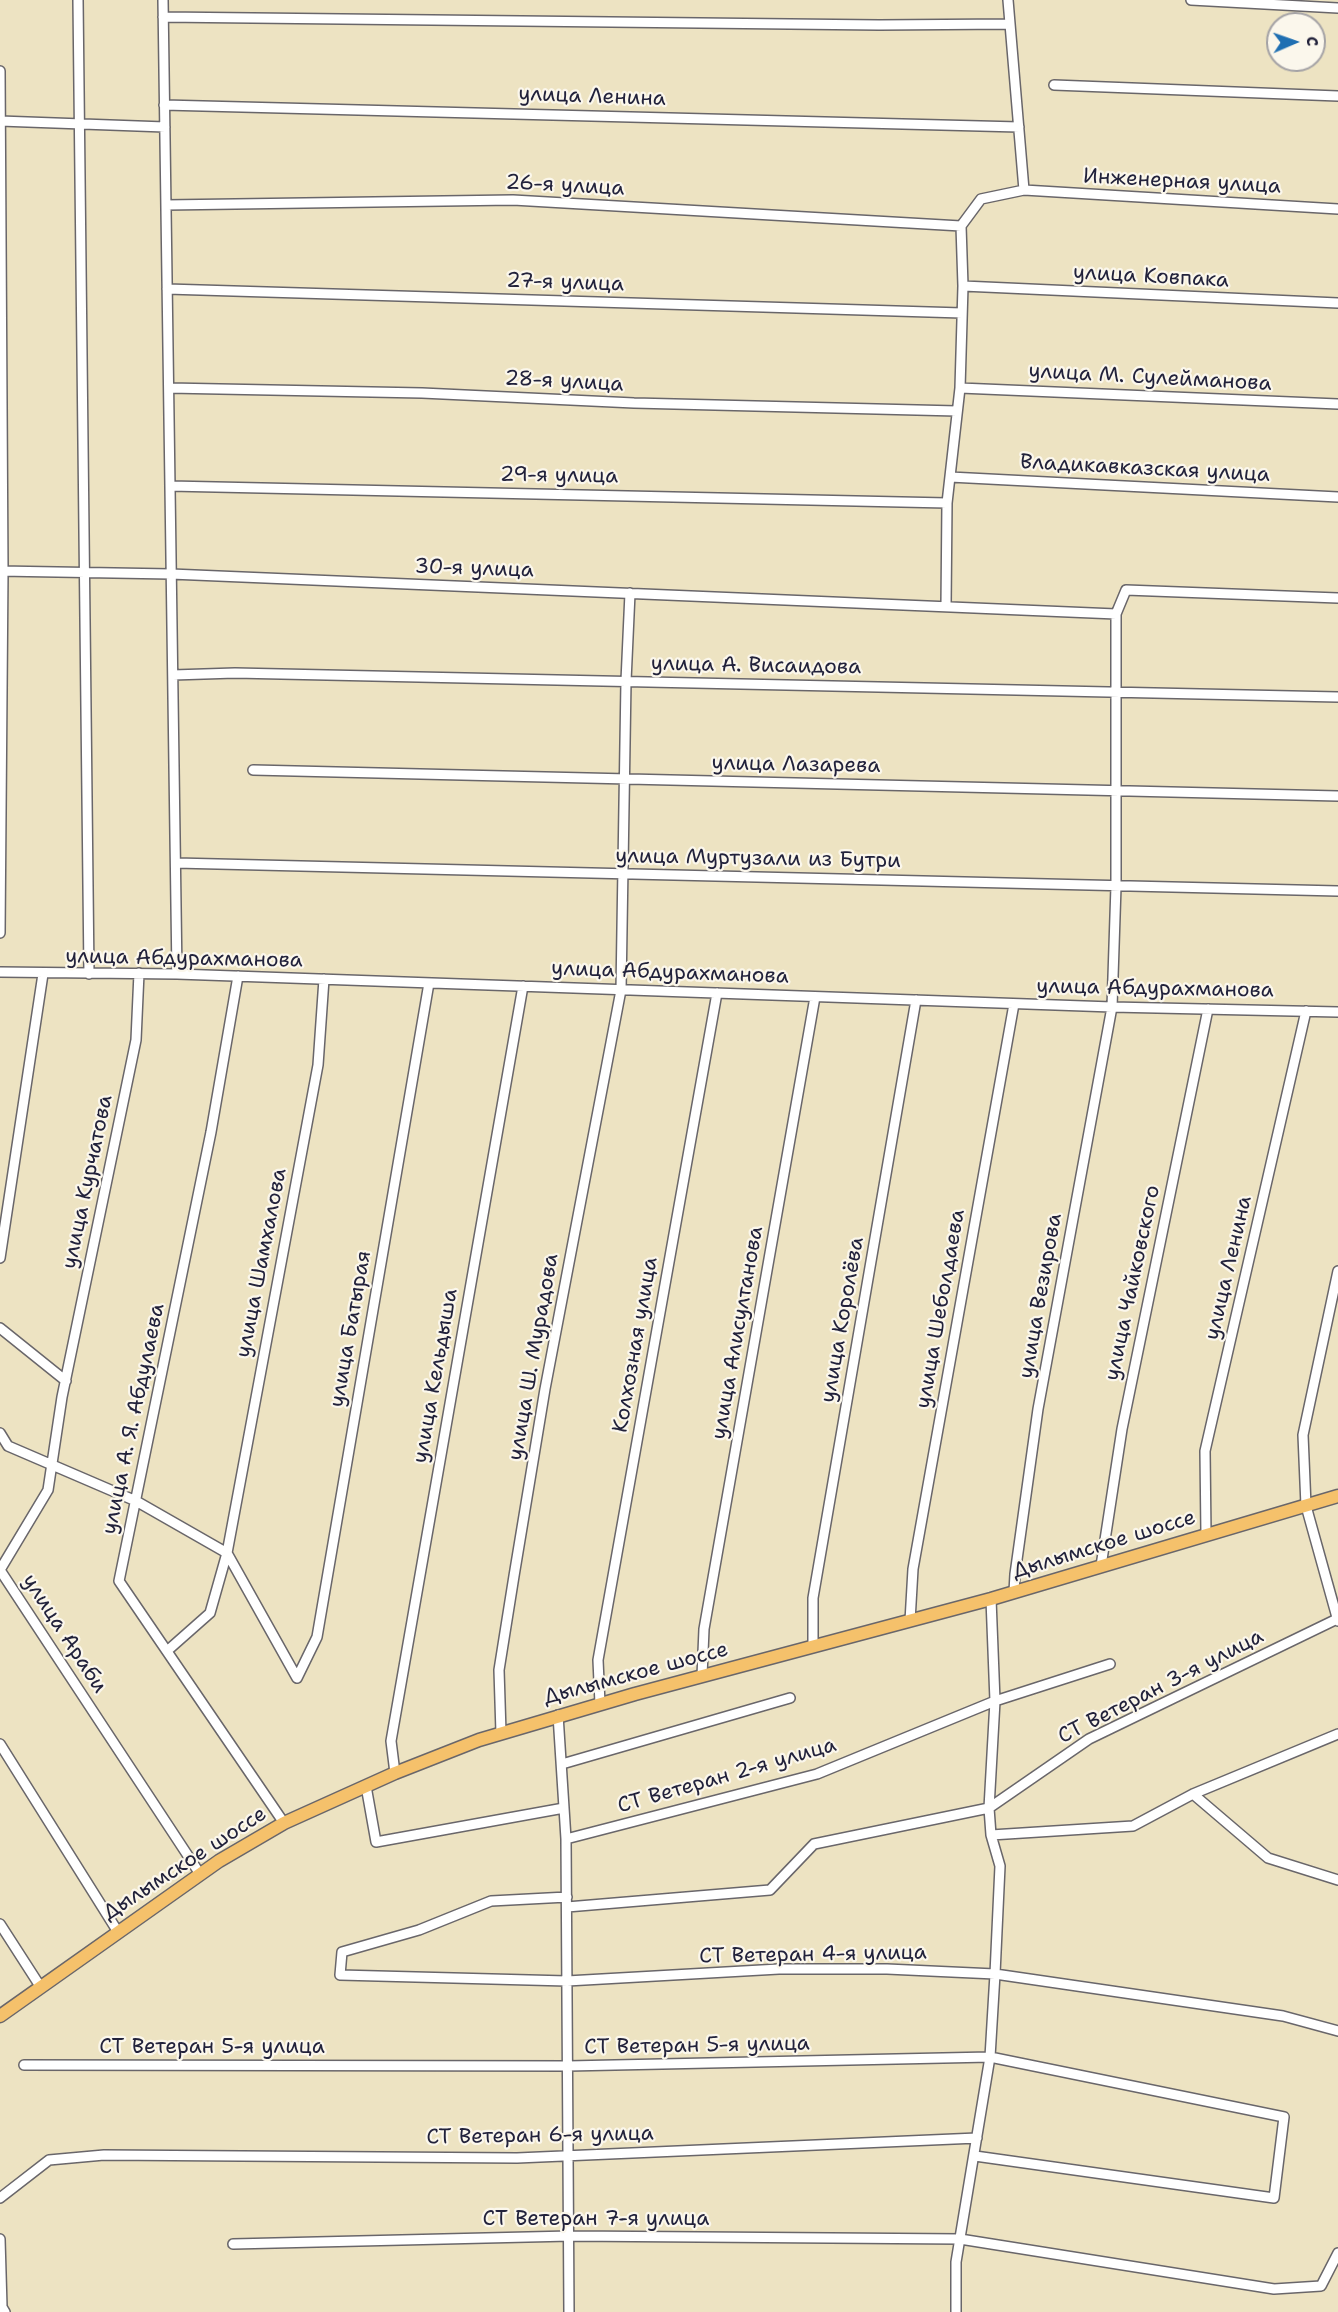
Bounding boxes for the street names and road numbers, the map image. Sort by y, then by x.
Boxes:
street label: улица Ленина [518,82,666,112]
street label: Инженерная улица [1082,164,1282,200]
street label: 26-я улица [505,170,625,202]
street label: улица Ковпака [1072,260,1230,294]
street label: 27-я улица [506,268,624,298]
street label: улица М. Сулейманова [1028,359,1272,397]
street label: 28-я улица [504,366,624,398]
street label: Владикавказская улица [1019,450,1271,488]
street label: 29-я улица [500,462,618,490]
street label: 30-я улица [414,554,534,584]
street label: улица А. Висаидова [651,652,861,680]
street label: улица Лазарева [711,751,881,779]
street label: улица Муртузали из Бутри [615,844,901,874]
street label: улица Абдурахманова [65,944,303,974]
street label: улица Абдурахманова [551,956,789,990]
street label: улица Абдурахманова [1036,974,1274,1004]
street label: улица Курчатова [57,1093,119,1271]
street label: улица Шамхалова [231,1166,293,1360]
street label: улица Чайковского [1100,1183,1166,1383]
street label: улица Ленина [1200,1193,1258,1343]
street label: улица Шеболдаева [911,1208,971,1410]
street label: улица Везирова [1014,1211,1068,1381]
street label: улица Алисултанова [707,1224,769,1442]
street label: улица Королёва [816,1235,870,1405]
street label: улица Батырая [325,1249,377,1409]
street label: улица Ш. Мурадова [503,1252,565,1462]
street label: Колхозная улица [608,1255,664,1435]
street label: улица Кельдыша [408,1287,464,1465]
street label: улица А. Я. Абдулаева [97,1301,171,1537]
street label: Дылымское шоссе [1009,1505,1199,1585]
street label: улица Араби [16,1570,112,1698]
street label: СТ Ветеран 3-я улица [1054,1624,1268,1750]
street label: Дылымское шоссе [541,1637,731,1711]
street label: СТ Ветеран 2-я улица [615,1733,839,1819]
street label: Дылымское шоссе [98,1802,272,1926]
street label: СТ Ветеран 4-я улица [699,1940,927,1970]
street label: СТ Ветеран 5-я улица [584,2031,810,2061]
street label: СТ Ветеран 5-я улица [99,2035,325,2061]
street label: СТ Ветеран 6-я улица [426,2121,654,2151]
street label: СТ Ветеран 7-я улица [483,2207,709,2233]

